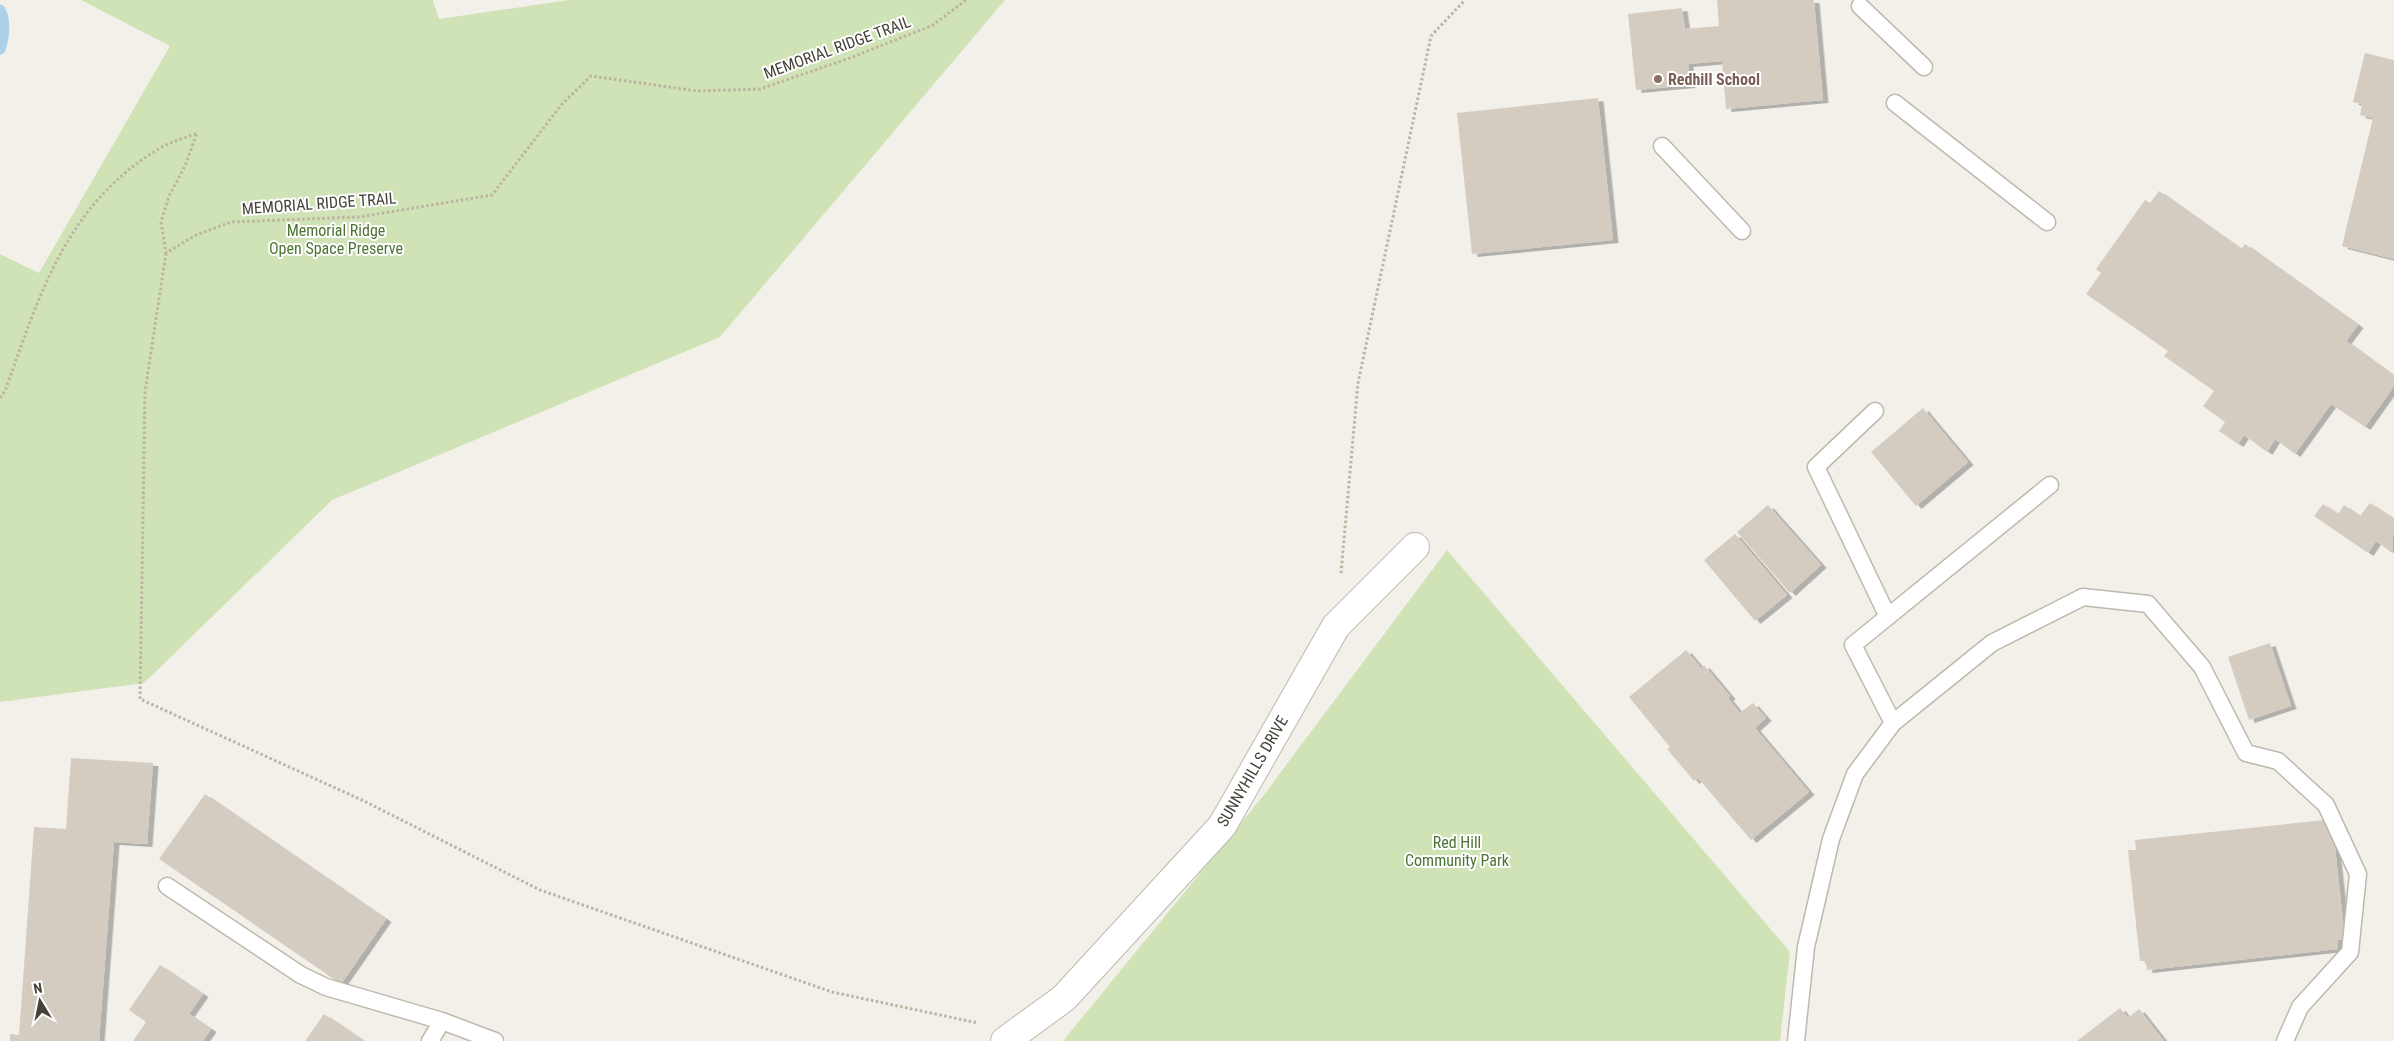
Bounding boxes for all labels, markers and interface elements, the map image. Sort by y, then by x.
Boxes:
street label: MEMORIAL RIDGE TRAIL [761,12,914,83]
place label: Redhill School [1668,70,1760,89]
marker: Redhill School [1652,73,1664,85]
street label: MEMORIAL RIDGE TRAIL [241,189,397,218]
park label: Memorial Ridge Open Space Preserve [269,221,403,258]
street label: SUNNYHILLS DRIVE [1213,712,1292,830]
park label: Red Hill Community Park [1405,833,1510,870]
north arrow [15,976,65,1026]
text: N [32,980,43,997]

